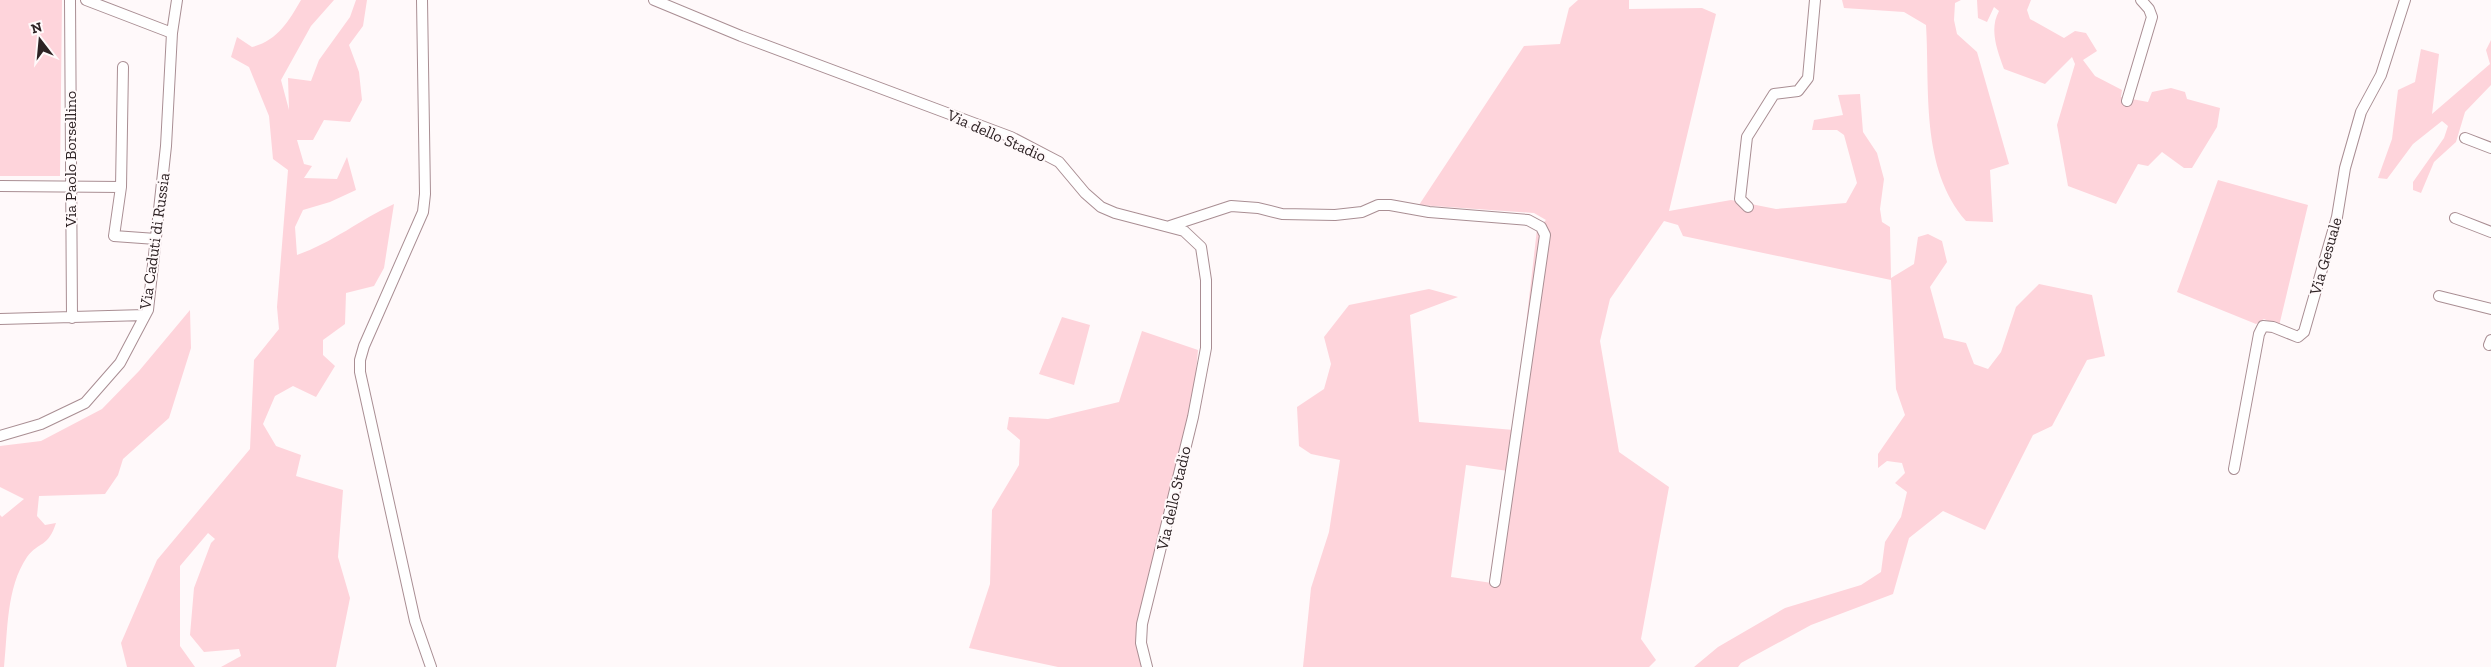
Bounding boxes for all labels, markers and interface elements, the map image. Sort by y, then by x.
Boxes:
north arrow [15,15,65,65]
text: N [29,18,44,38]
street label: Via Paolo Borsellino [61,91,80,228]
street label: Via dello Stadio [944,105,1049,166]
street label: Via Caduti di Russia [135,171,174,312]
street label: Via Gesuale [2305,215,2346,298]
street label: Via dello Stadio [1152,444,1195,553]

